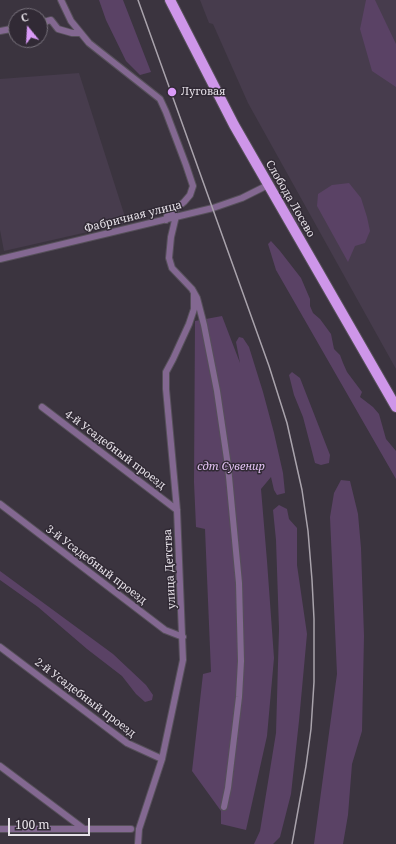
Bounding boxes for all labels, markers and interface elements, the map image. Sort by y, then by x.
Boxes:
north arrow [8,8,48,48]
text: С [19,9,30,25]
place label: Луговая [181,85,226,99]
marker: Луговая [166,86,178,98]
street label: Слобода Лосево [263,158,317,240]
street label: Фабричная улица [83,198,183,236]
street label: 4-й Усадебный проезд [62,408,168,492]
park label: сдт Сувенир [197,460,265,474]
street label: 3-й Усадебный проезд [43,523,149,607]
street label: улица Детства [161,529,179,609]
street label: 2-й Усадебный проезд [32,656,138,740]
scale bar [10,810,92,836]
text: 100 m [15,816,50,833]

